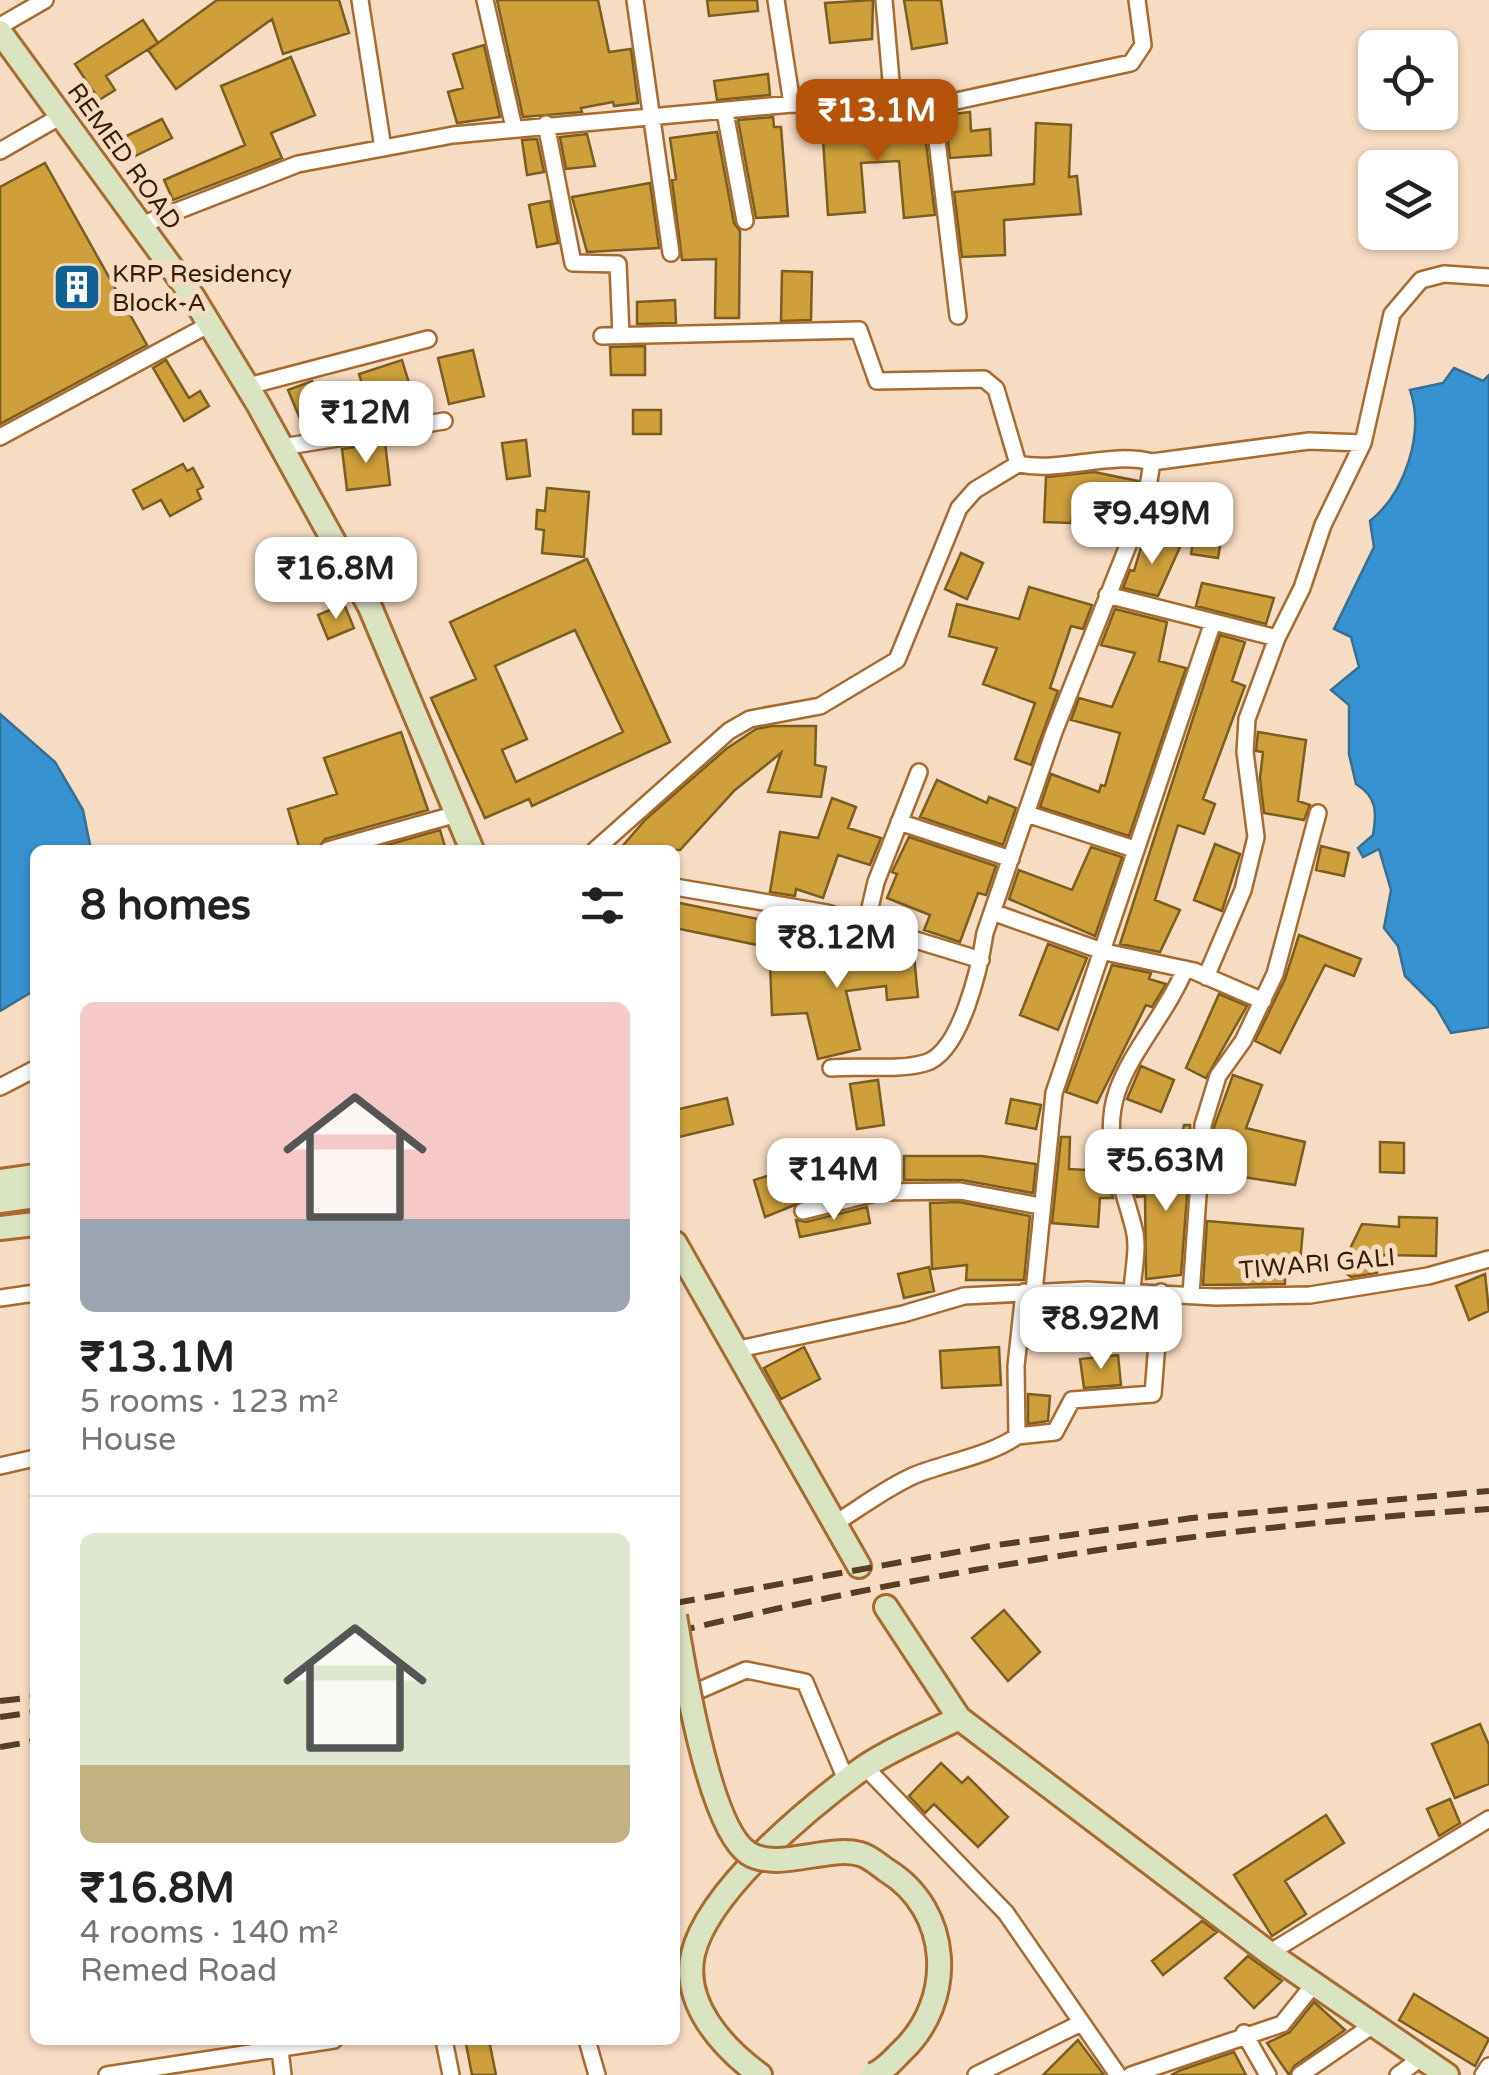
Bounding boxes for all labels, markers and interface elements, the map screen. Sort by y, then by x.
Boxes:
map controls [1358,30,1458,250]
button: locate [1358,30,1458,130]
street label: REMED ROAD [61,77,188,236]
pin: ₹13.1M [796,79,958,164]
text: ₹13.1M [818,92,936,130]
button: layers [1358,150,1458,250]
place label: KRP Residency Block-A [112,259,292,318]
building icon: KRP Residency Block-A [51,261,103,313]
pin: ₹12M [307,381,425,466]
text: ₹12M [321,394,411,432]
pin: ₹9.49M [1071,482,1233,567]
text: ₹9.49M [1093,495,1211,533]
pin: ₹16.8M [255,537,417,622]
text: ₹16.8M [277,550,395,588]
icon: filters [575,878,630,933]
text: 8 homes [80,880,251,931]
pin: ₹8.12M [756,906,918,991]
text: ₹8.12M [778,919,896,957]
icon: home [265,1067,445,1247]
pin: ₹5.63M [1085,1129,1247,1214]
pin: ₹14M [775,1138,893,1223]
text: ₹5.63M [1107,1142,1225,1180]
text: ₹14M [789,1151,879,1189]
street label: TIWARI GALI [1238,1242,1397,1286]
pin: ₹8.92M [1020,1287,1182,1372]
text: ₹8.92M [1042,1300,1160,1338]
text: ₹13.1M [80,1332,235,1383]
text: 5 rooms · 123 m² [80,1383,339,1421]
text: House [80,1421,176,1459]
icon: home [265,1598,445,1778]
text: ₹16.8M [80,1863,235,1914]
text: 4 rooms · 140 m² [80,1914,339,1952]
text: Remed Road [80,1952,277,1990]

